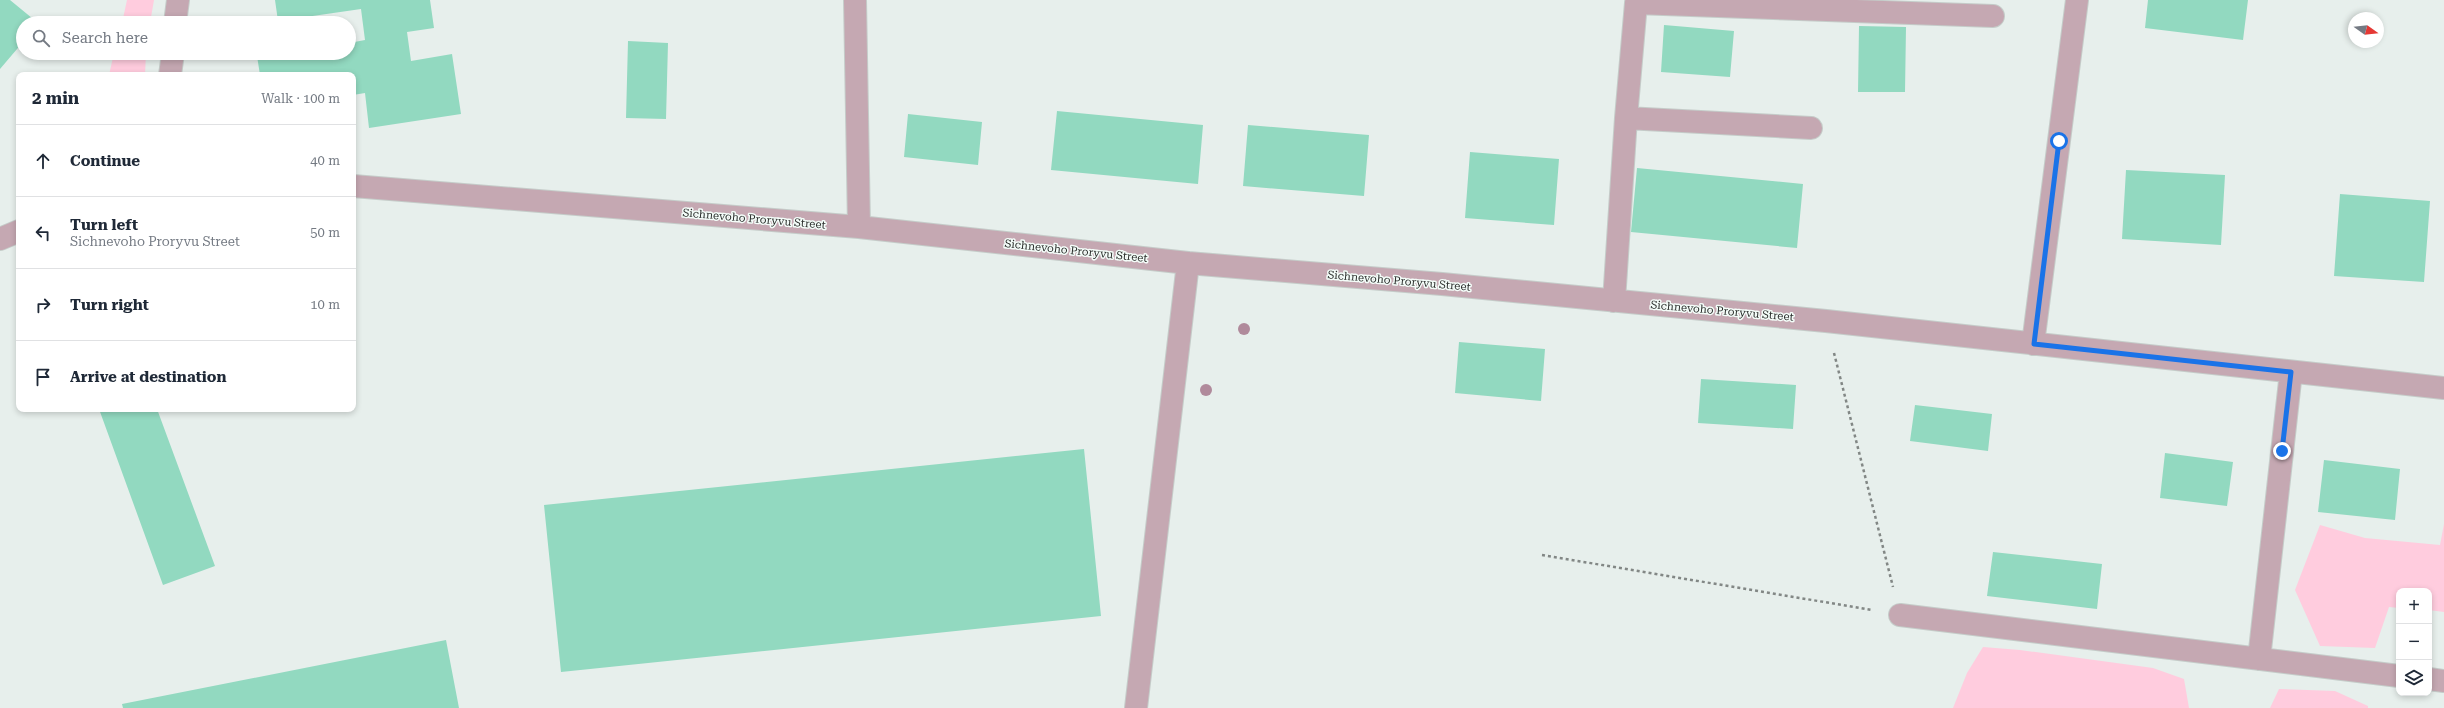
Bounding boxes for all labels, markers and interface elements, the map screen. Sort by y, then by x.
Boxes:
north arrow [2348,12,2384,48]
search box [16,16,356,60]
icon: search [30,27,52,49]
text: Search here [62,29,148,47]
text: 2 min [32,88,79,108]
text: Walk · 100 m [261,91,340,106]
route start [2050,132,2068,150]
icon: ahead [32,150,54,172]
text: Continue [70,152,140,170]
text: 40 m [310,153,340,168]
street label: Sichnevoho Proryvu Street [682,206,826,232]
text: Turn left [70,216,138,234]
icon: left [32,222,54,244]
text: 50 m [310,225,340,240]
text: Sichnevoho Proryvu Street [70,234,240,249]
street label: Sichnevoho Proryvu Street [1004,237,1148,265]
street label: Sichnevoho Proryvu Street [1327,268,1471,294]
icon: right [32,294,54,316]
text: Turn right [70,296,149,314]
text: 10 m [310,297,340,312]
street label: Sichnevoho Proryvu Street [1650,298,1794,324]
icon: arrive [32,366,54,388]
text: Arrive at destination [70,368,226,386]
route end [2273,442,2291,460]
map controls [2396,588,2432,696]
button: + [2396,588,2432,624]
button: − [2396,624,2432,660]
button: layers [2396,660,2432,696]

